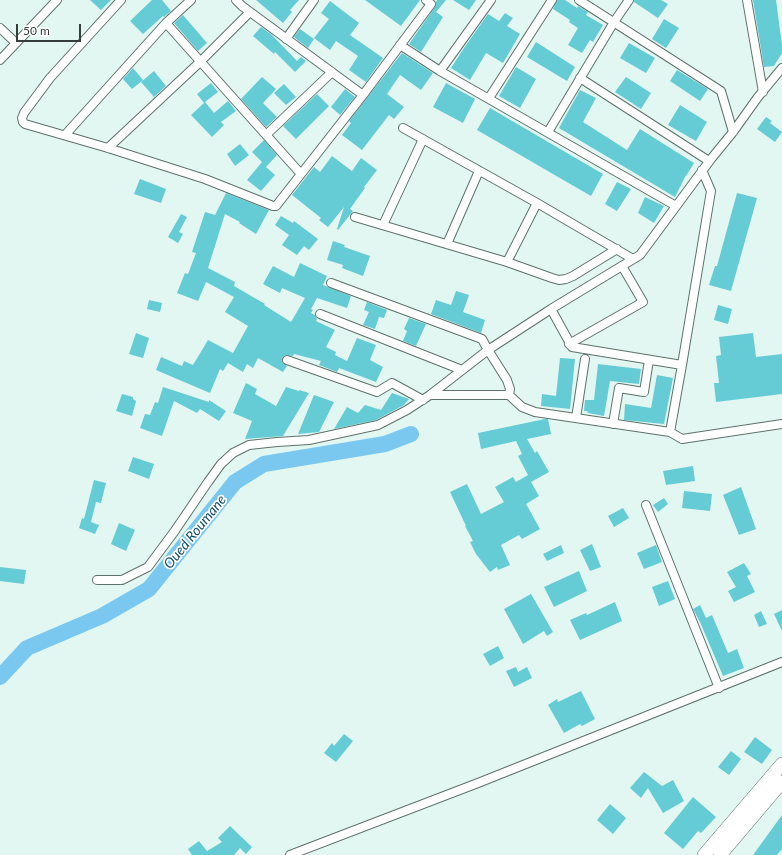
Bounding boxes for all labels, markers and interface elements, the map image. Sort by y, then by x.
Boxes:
scale bar [18,16,83,42]
text: 50 m [23,23,50,38]
water label: Oued Roumane [160,492,230,572]

